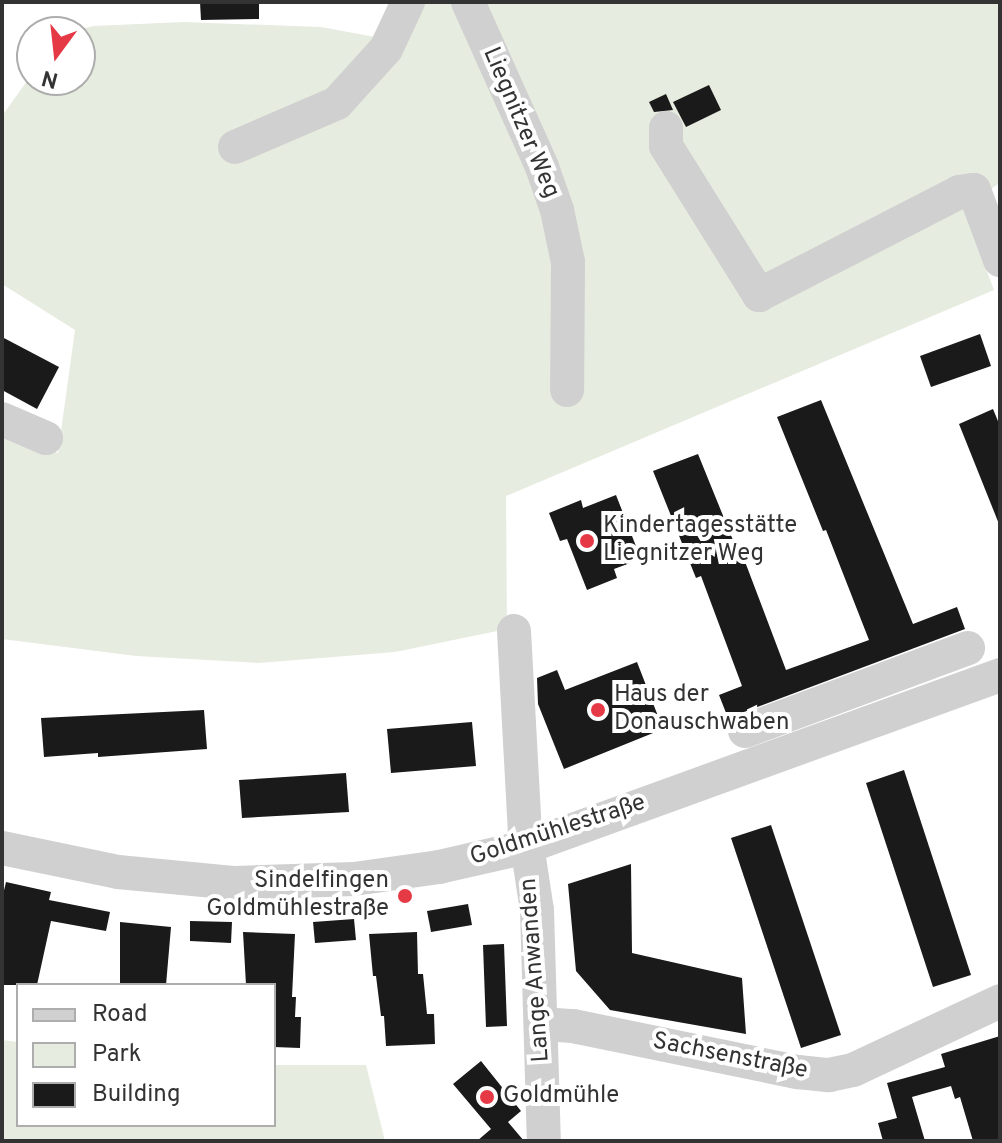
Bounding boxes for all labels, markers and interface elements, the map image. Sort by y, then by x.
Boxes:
north arrow [16,16,96,96]
street label: Liegnitzer Weg [475,43,565,203]
text: N [39,63,61,93]
place label: Kindertagesstätte Liegnitzer Weg [603,513,797,569]
marker: Kindertagesstätte Liegnitzer Weg [578,532,596,550]
place label: Haus der Donauschwaben [614,682,790,738]
marker: Haus der Donauschwaben [589,701,607,719]
street label: Goldmühlestraße [467,789,649,873]
place label: Sindelfingen Goldmühlestraße [206,868,389,924]
street label: Lange Anwanden [515,876,557,1064]
marker: Sindelfingen Goldmühlestraße [396,887,414,905]
legend [16,983,276,1127]
text: Road [92,1000,148,1030]
street label: Sachsenstraße [650,1028,810,1086]
text: Park [92,1040,142,1070]
text: Building [92,1080,181,1110]
place label: Goldmühle [503,1083,619,1111]
marker: Goldmühle [478,1088,496,1106]

